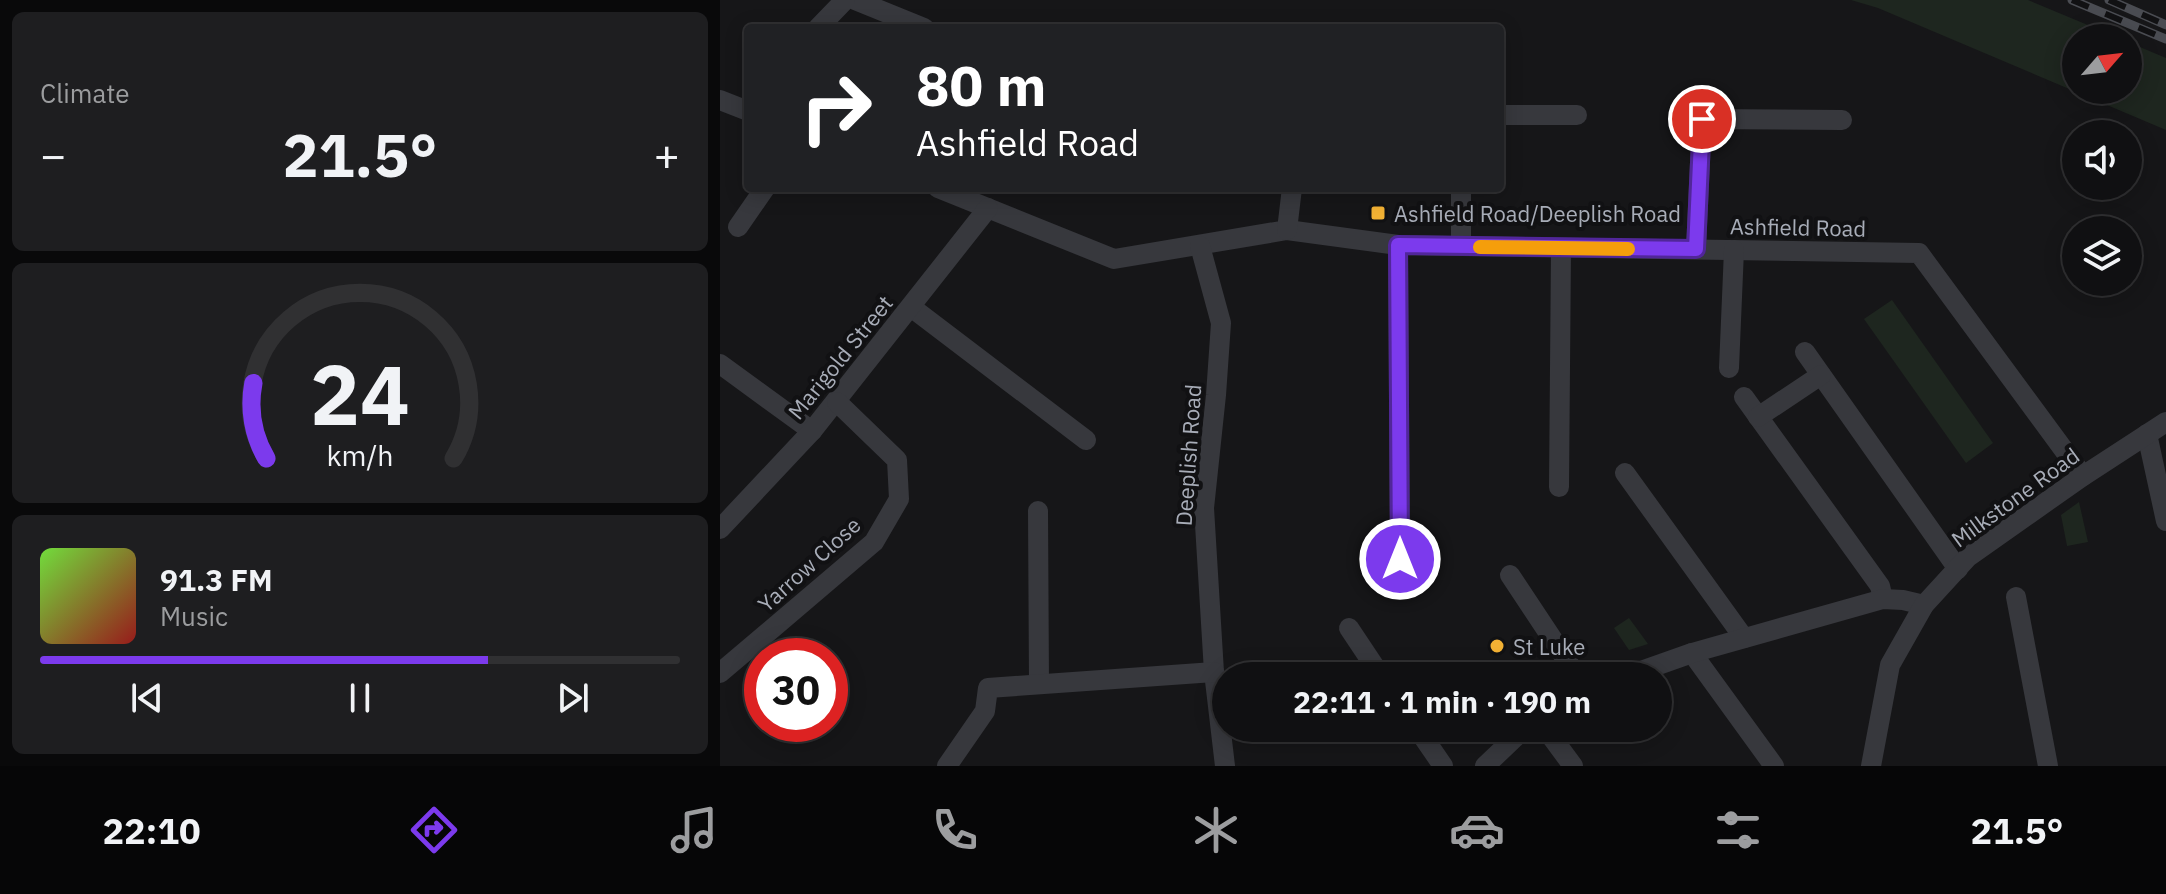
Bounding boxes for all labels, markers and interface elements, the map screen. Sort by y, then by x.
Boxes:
north arrow [2062,24,2142,104]
map controls [2062,24,2142,296]
text: 80 m [916,49,1046,121]
icon: right [784,56,888,160]
text: Climate [40,76,130,110]
pin [1668,85,1736,153]
icon: arrive [1680,97,1724,141]
text: 21.5° [283,115,437,194]
text: Ashfield Road [916,119,1139,166]
button: sound [2062,120,2142,200]
text: − [40,126,66,183]
text: + [654,126,680,183]
place label: Ashfield Road/Deeplish Road [1394,199,1681,228]
marker: Ashfield Road/Deeplish Road [1369,204,1387,222]
street label: Ashfield Road [1730,211,1866,243]
button: layers [2062,216,2142,296]
street label: Marigold Street [781,289,899,425]
text: 24 [310,340,410,448]
street label: Deeplish Road [1169,383,1207,527]
text: km/h [326,437,394,474]
street label: Milkstone Road [1945,441,2085,553]
street label: Yarrow Close [751,510,867,618]
position arrow [1358,517,1442,601]
text: 91.3 FM [160,560,273,599]
text: Music [160,599,228,633]
place label: St Luke [1513,632,1585,661]
marker: St Luke [1488,637,1506,655]
speed limit sign: 30 [744,638,848,742]
icon: previous [125,676,169,720]
icon: pause [338,676,382,720]
icon: next [551,676,595,720]
text: 22:11 · 1 min · 190 m [1293,682,1591,721]
icon: directions [406,802,462,858]
icon: music [666,802,722,858]
icon: phone [927,802,983,858]
icon: climate [1188,802,1244,858]
icon: car [1449,802,1505,858]
icon: filters [1710,802,1766,858]
text: 22:10 [102,807,201,854]
text: 21.5° [1971,807,2064,854]

